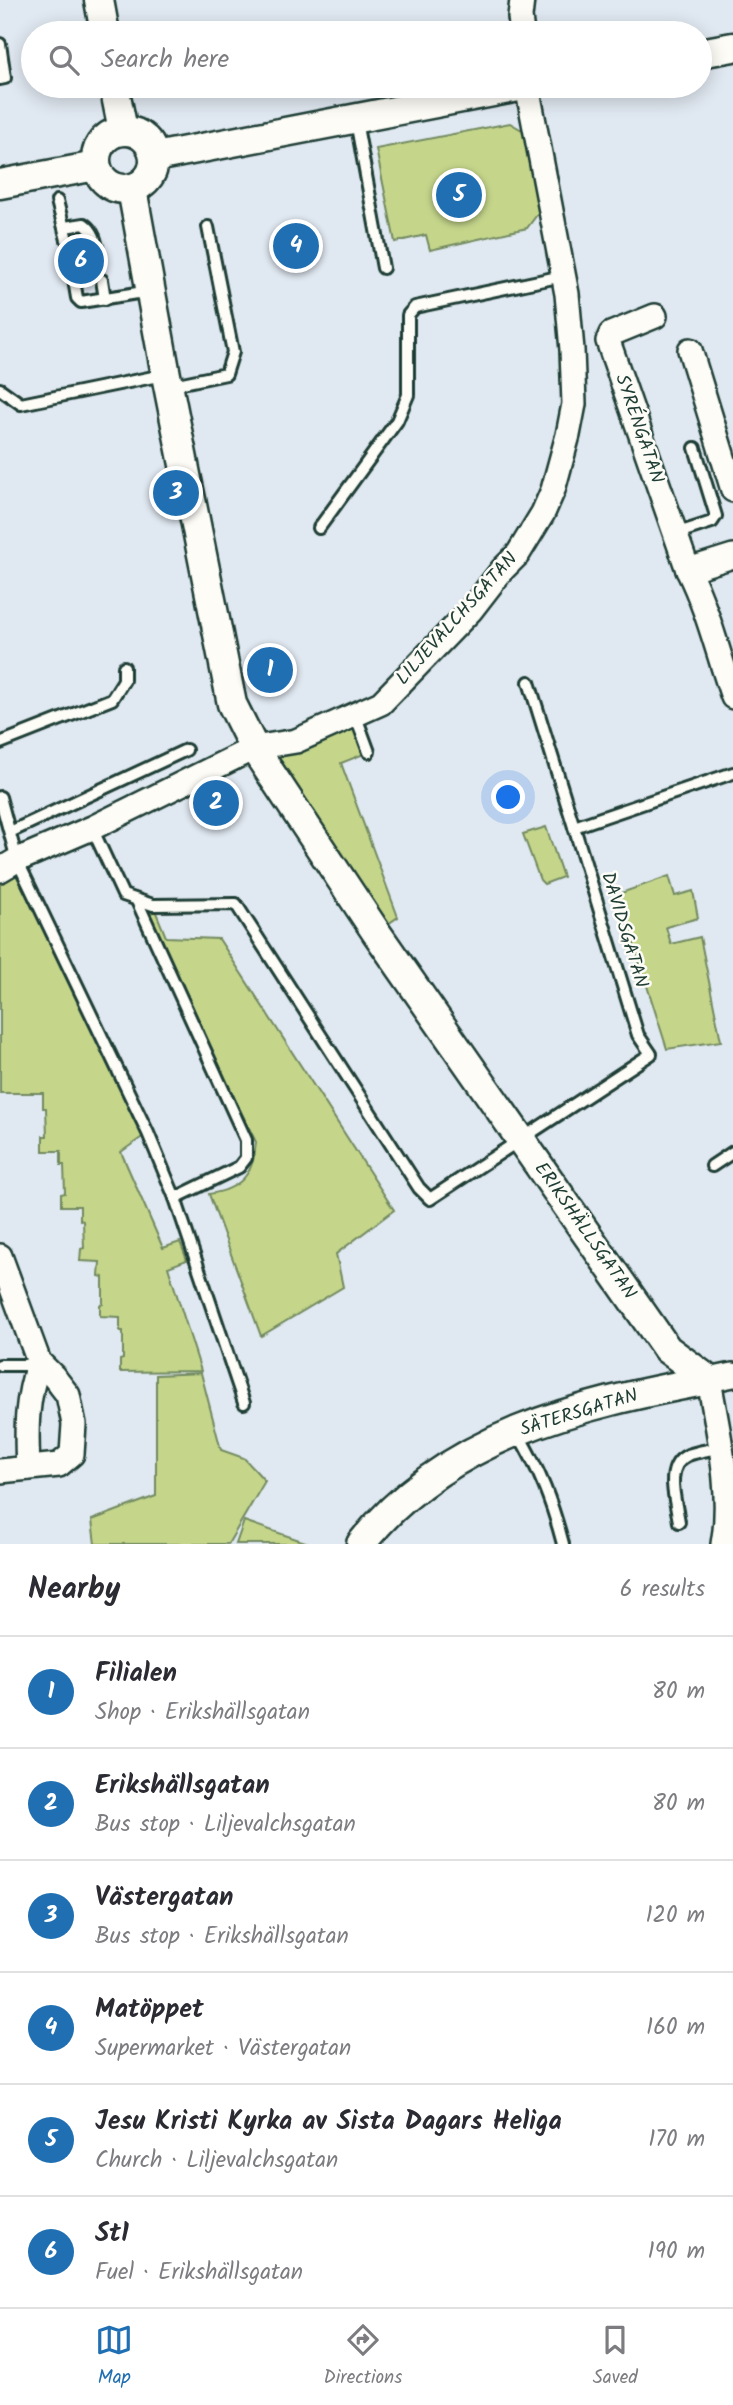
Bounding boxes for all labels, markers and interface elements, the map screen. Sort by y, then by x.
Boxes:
search box [21,21,712,98]
text: Search here [101,39,229,81]
icon: search [45,41,83,79]
pin: 5 [436,169,482,221]
pin: 4 [273,220,319,272]
pin: 6 [58,235,104,287]
street label: SYRÉNGATAN [606,370,672,488]
pin: 3 [153,467,199,519]
street label: LILJEVALCHSGATAN [389,545,525,692]
pin: 1 [247,644,293,696]
pin: 2 [193,777,239,829]
your location [491,780,525,814]
street label: DAVIDSGATAN [592,868,656,992]
street label: ERIKSHÄLLSGATAN [526,1156,644,1306]
street label: SÄTERSGATAN [516,1381,642,1445]
text: Nearby [28,1566,120,1614]
text: 6 results [620,1572,705,1608]
text: Filialen [95,1653,177,1695]
text: 1 [48,1674,54,1710]
text: 80 m [652,1674,705,1710]
text: Shop · Erikshällsgatan [95,1695,310,1731]
text: Erikshällsgatan [95,1765,270,1807]
text: 2 [44,1786,58,1822]
text: 80 m [652,1786,705,1822]
text: Bus stop · Liljevalchsgatan [95,1807,356,1843]
text: Västergatan [95,1877,233,1919]
text: 3 [45,1898,57,1934]
text: 120 m [645,1898,705,1934]
text: Bus stop · Erikshällsgatan [95,1919,349,1955]
text: Matöppet [95,1989,204,2031]
text: 4 [45,2010,57,2046]
text: 160 m [646,2010,705,2046]
text: Supermarket · Västergatan [95,2031,351,2067]
text: Jesu Kristi Kyrka av Sista Dagars Heliga [95,2101,562,2143]
text: 5 [45,2122,57,2158]
text: 170 m [648,2122,705,2158]
text: Church · Liljevalchsgatan [95,2143,338,2179]
text: St1 [95,2213,129,2255]
text: 6 [45,2234,57,2270]
text: 190 m [648,2234,705,2270]
text: Fuel · Erikshällsgatan [95,2255,303,2291]
tab: Map [95,2321,133,2393]
tab: Directions [324,2321,402,2393]
tab: Saved [593,2321,638,2393]

